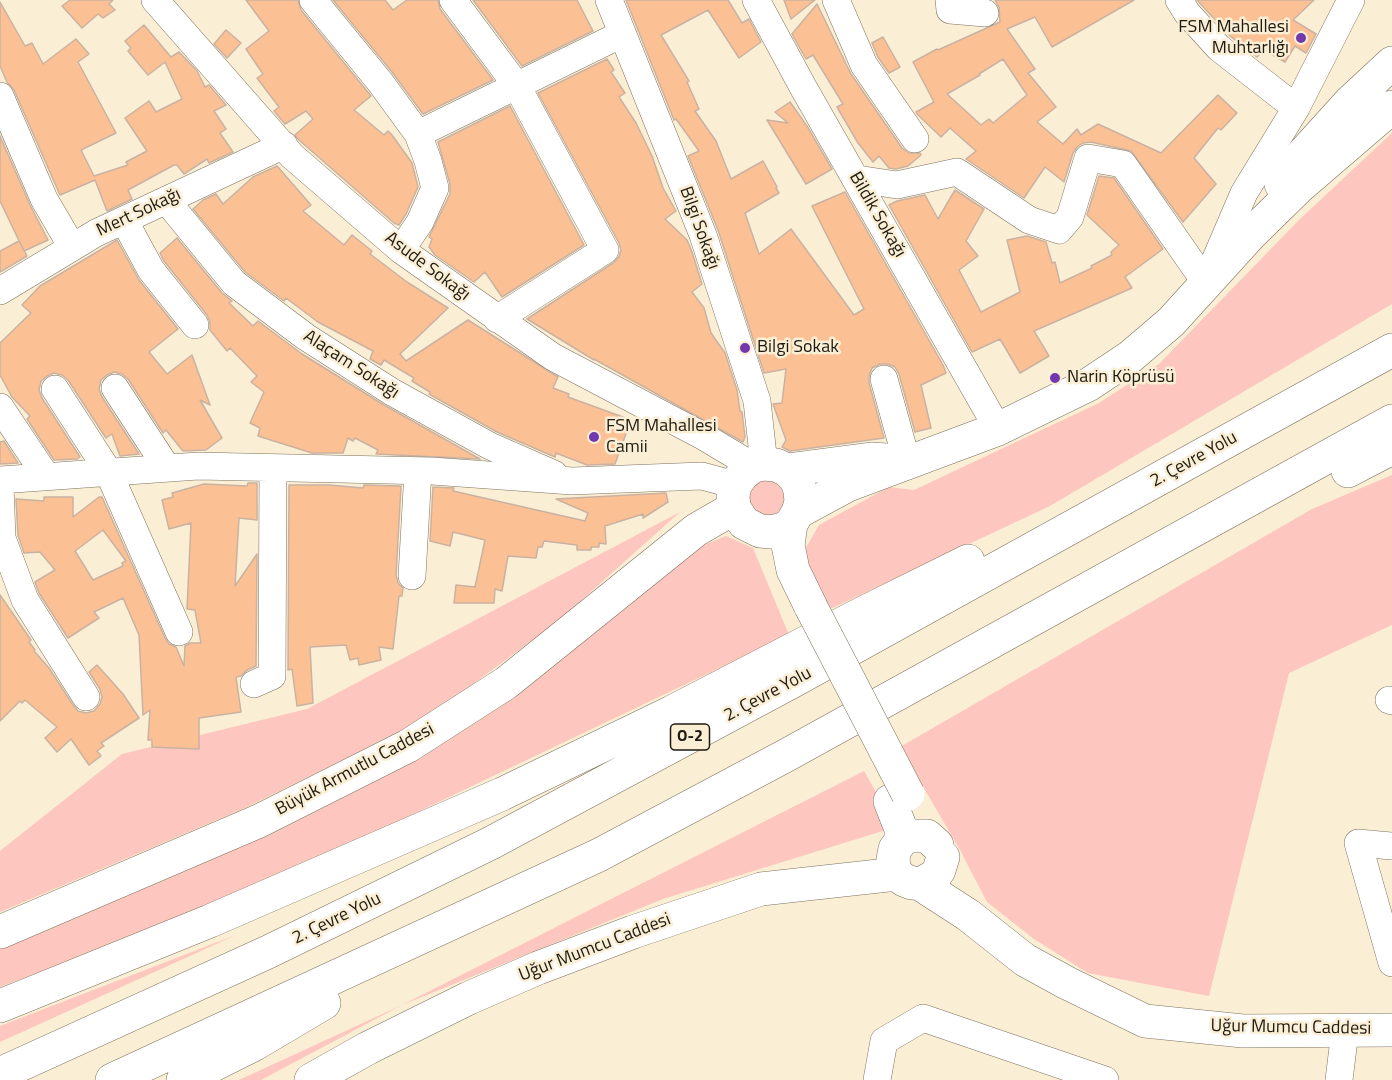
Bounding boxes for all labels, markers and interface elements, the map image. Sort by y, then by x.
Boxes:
place label: FSM Mahallesi Muhtarlığı [1178,17,1289,60]
marker: FSM Mahallesi Muhtarlığı [1294,31,1308,45]
street label: Bildik Sokağı [844,168,910,262]
street label: Mert Sokağı [93,184,185,242]
street label: Bilgi Sokağı [674,184,724,272]
street label: Asude Sokağı [380,228,474,306]
street label: Alaçam Sokağı [299,326,403,404]
place label: Bilgi Sokak [757,337,839,359]
marker: Bilgi Sokak [738,341,752,355]
place label: Narin Köprüsü [1067,367,1175,389]
marker: Narin Köprüsü [1048,371,1062,385]
place label: FSM Mahallesi Camii [606,416,717,458]
street label: 2. Çevre Yolu [1147,427,1241,493]
marker: FSM Mahallesi Camii [587,430,601,444]
street label: 2. Çevre Yolu [721,663,815,727]
street label: Büyük Armutlu Caddesi [272,719,438,821]
road number: O-2 [670,724,710,750]
street label: 2. Çevre Yolu [289,888,385,950]
street label: Uğur Mumcu Caddesi [516,909,674,987]
street label: Uğur Mumcu Caddesi [1210,1016,1372,1040]

